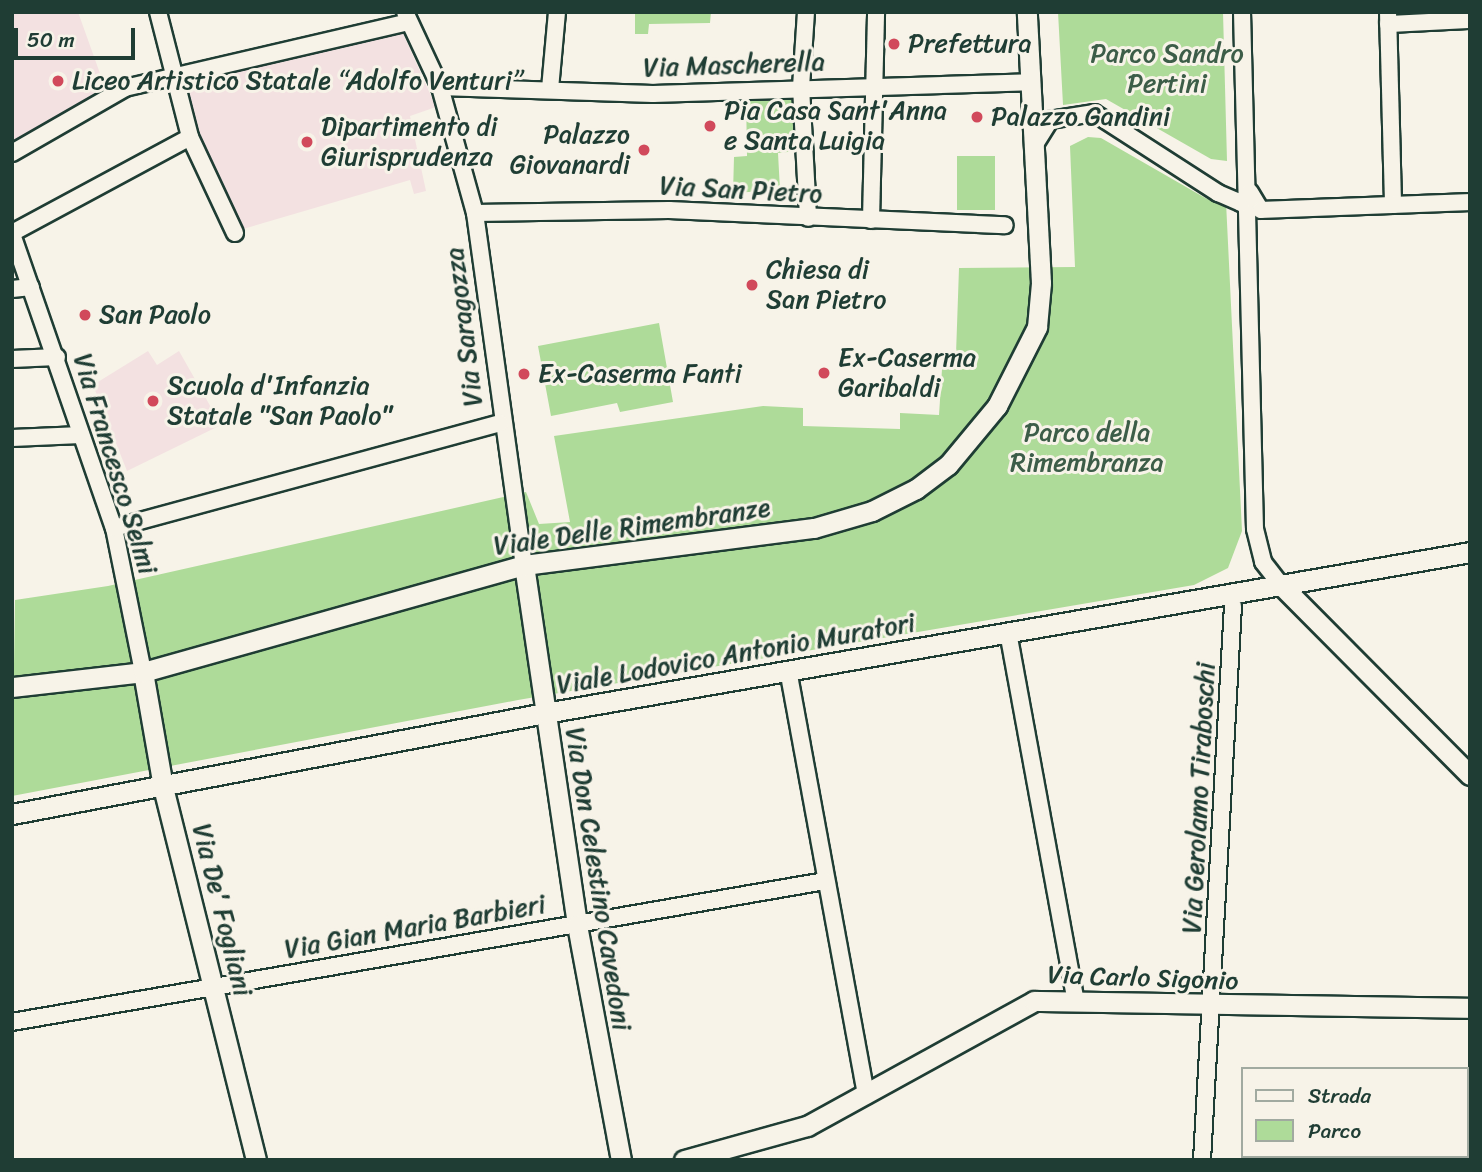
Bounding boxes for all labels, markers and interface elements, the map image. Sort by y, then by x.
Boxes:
scale bar [18,14,138,58]
text: 50 m [27,21,75,59]
place label: Prefettura [908,28,1032,60]
marker: Prefettura [886,36,902,52]
park label: Parco Sandro Pertini [1090,38,1244,100]
street label: Via Mascherella [644,46,824,84]
place label: Liceo Artistico Statale “Adolfo Venturi” [72,65,523,97]
marker: Liceo Artistico Statale “Adolfo Venturi” [50,73,66,89]
place label: Pia Casa Sant'Anna e Santa Luigia [724,95,951,156]
place label: Palazzo Gandini [991,101,1170,133]
marker: Palazzo Gandini [969,109,985,125]
place label: Dipartimento di Giurisprudenza [321,111,497,172]
marker: Pia Casa Sant'Anna e Santa Luigia [702,118,718,134]
place label: Palazzo Giovanardi [510,119,630,180]
marker: Dipartimento di Giurisprudenza [299,134,315,150]
marker: Palazzo Giovanardi [636,142,652,158]
street label: Via San Pietro [658,170,824,210]
street label: Via Saragozza [439,246,489,408]
place label: Chiesa di San Pietro [766,254,887,316]
marker: Chiesa di San Pietro [744,277,760,293]
place label: San Paolo [99,299,211,331]
marker: San Paolo [77,307,93,323]
place label: Ex-Caserma Garibaldi [838,342,976,404]
street label: Via Francesco Selmi [67,350,163,578]
place label: Ex-Caserma Fanti [538,358,743,390]
marker: Ex-Caserma Garibaldi [816,365,832,381]
marker: Ex-Caserma Fanti [516,366,532,382]
place label: Scuola d'Infanzia Statale "San Paolo" [167,370,393,432]
marker: Scuola d'Infanzia Statale "San Paolo" [145,393,161,409]
park label: Parco della Rimembranza [1010,417,1164,478]
street label: Viale Delle Rimembranze [491,492,773,562]
street label: Viale Lodovico Antonio Muratori [554,607,918,701]
street label: Via Gerolamo Tiraboschi [1176,661,1222,935]
street label: Via Don Celestino Cavedoni [558,724,638,1034]
street label: Via De' Fogliani [185,820,259,1000]
street label: Via Gian Maria Barbieri [283,889,547,965]
street label: Via Carlo Sigonio [1046,959,1240,997]
legend [1240,1067,1468,1158]
text: Strada [1308,1077,1371,1115]
text: Parco [1308,1112,1361,1150]

